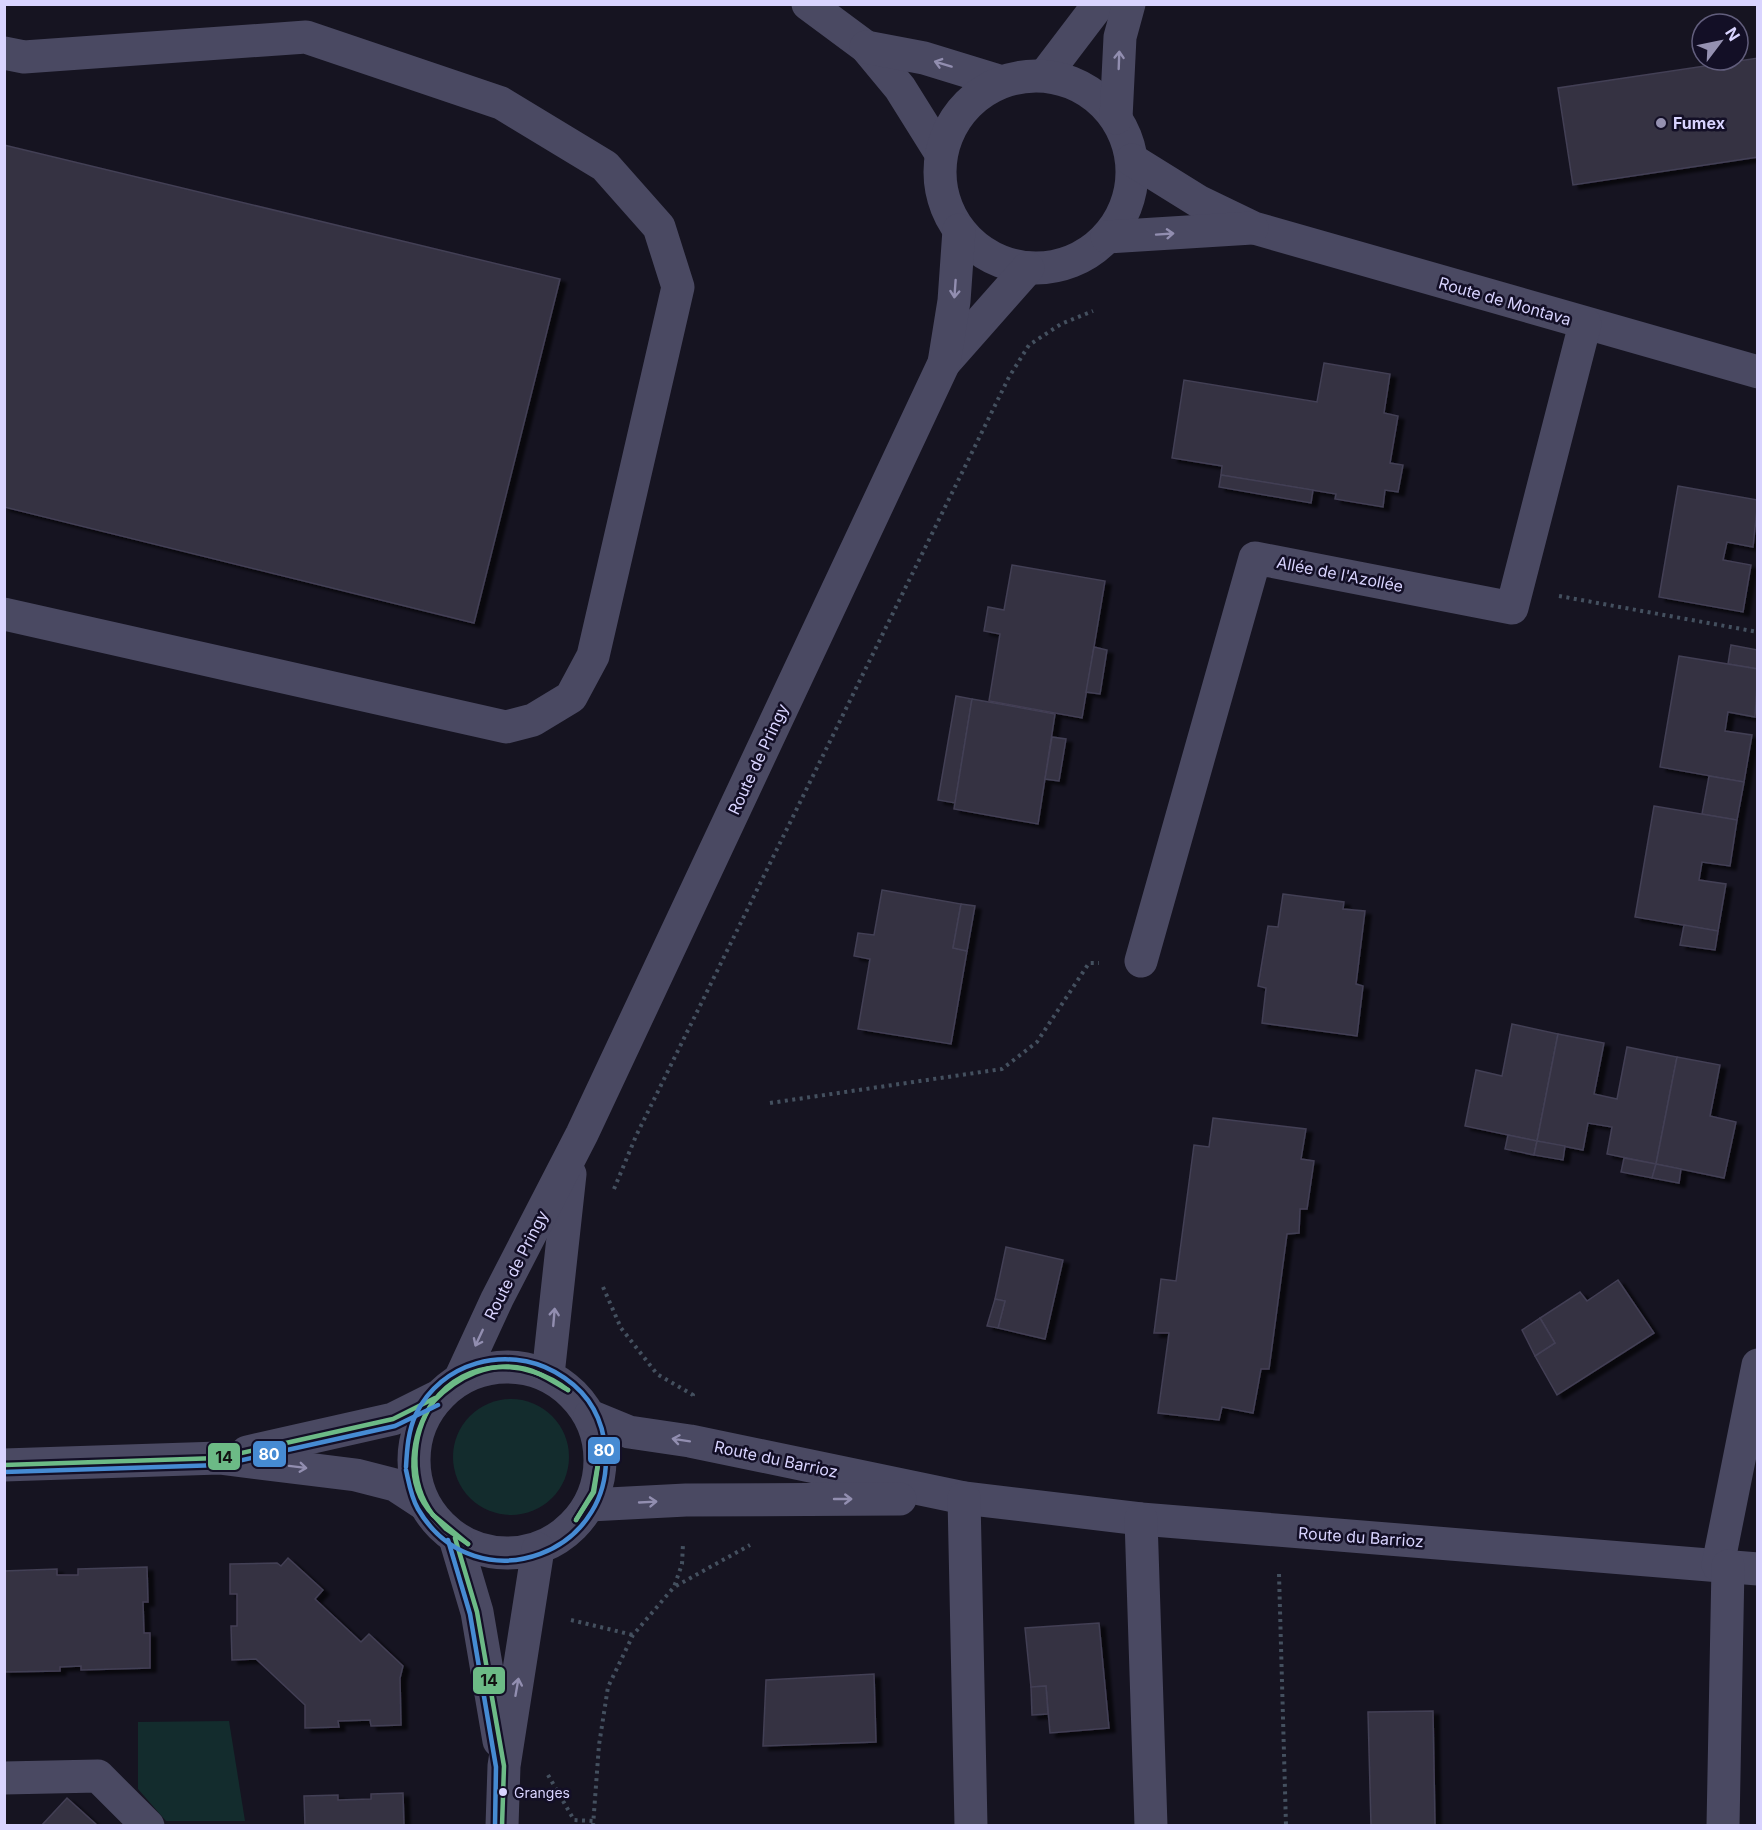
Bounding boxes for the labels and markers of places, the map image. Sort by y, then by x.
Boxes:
place label: Fumex [1673,113,1725,133]
marker: Fumex [1654,116,1668,130]
place label: Granges [514,1784,570,1801]
marker: Granges [497,1786,509,1798]

